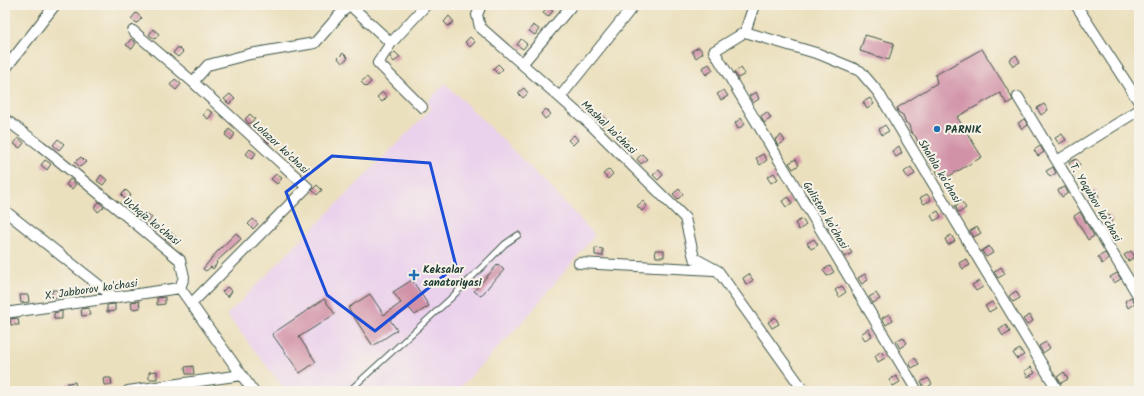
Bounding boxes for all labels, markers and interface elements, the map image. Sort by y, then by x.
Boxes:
street label: Mashal ko'chasi [576,96,641,159]
street label: Lolazor ko'chasi [248,117,313,179]
place label: PARNIK [945,121,982,139]
marker: PARNIK [932,124,942,134]
street label: Shalola ko'chasi [913,136,966,207]
street label: T. Yoqubov ko'chasi [1064,160,1126,246]
street label: Guliston ko'chasi [798,178,853,253]
street label: Uchqiz ko'chasi [119,193,184,251]
place label: Keksalar sanatoriyasi [423,261,483,292]
marker: Keksalar sanatoriyasi [408,269,420,281]
street label: X. Jabborov ko'chasi [44,275,139,305]

